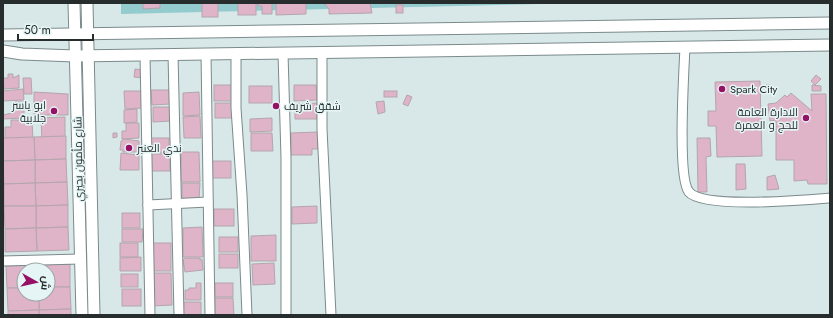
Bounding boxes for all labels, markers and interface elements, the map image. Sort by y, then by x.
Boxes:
scale bar [18,16,93,42]
text: 50 m [24,21,51,39]
place label: Spark City [730,81,778,97]
marker: Spark City [717,84,727,94]
place label: ابو ياسر جلابية [11,97,46,126]
place label: شقق شريف [284,98,341,114]
marker: شقق شريف [271,101,281,111]
place label: الادارة العامة للحج و العمرة [735,104,798,133]
marker: ابو ياسر جلابية [49,106,59,116]
marker: الادارة العامة للحج و العمرة [801,113,811,123]
street label: شارع مأمون بحيري [69,116,88,202]
place label: ندي العنبر [136,140,182,157]
marker: ندي العنبر [124,143,134,153]
north arrow [16,262,56,302]
text: ش [37,275,55,291]

